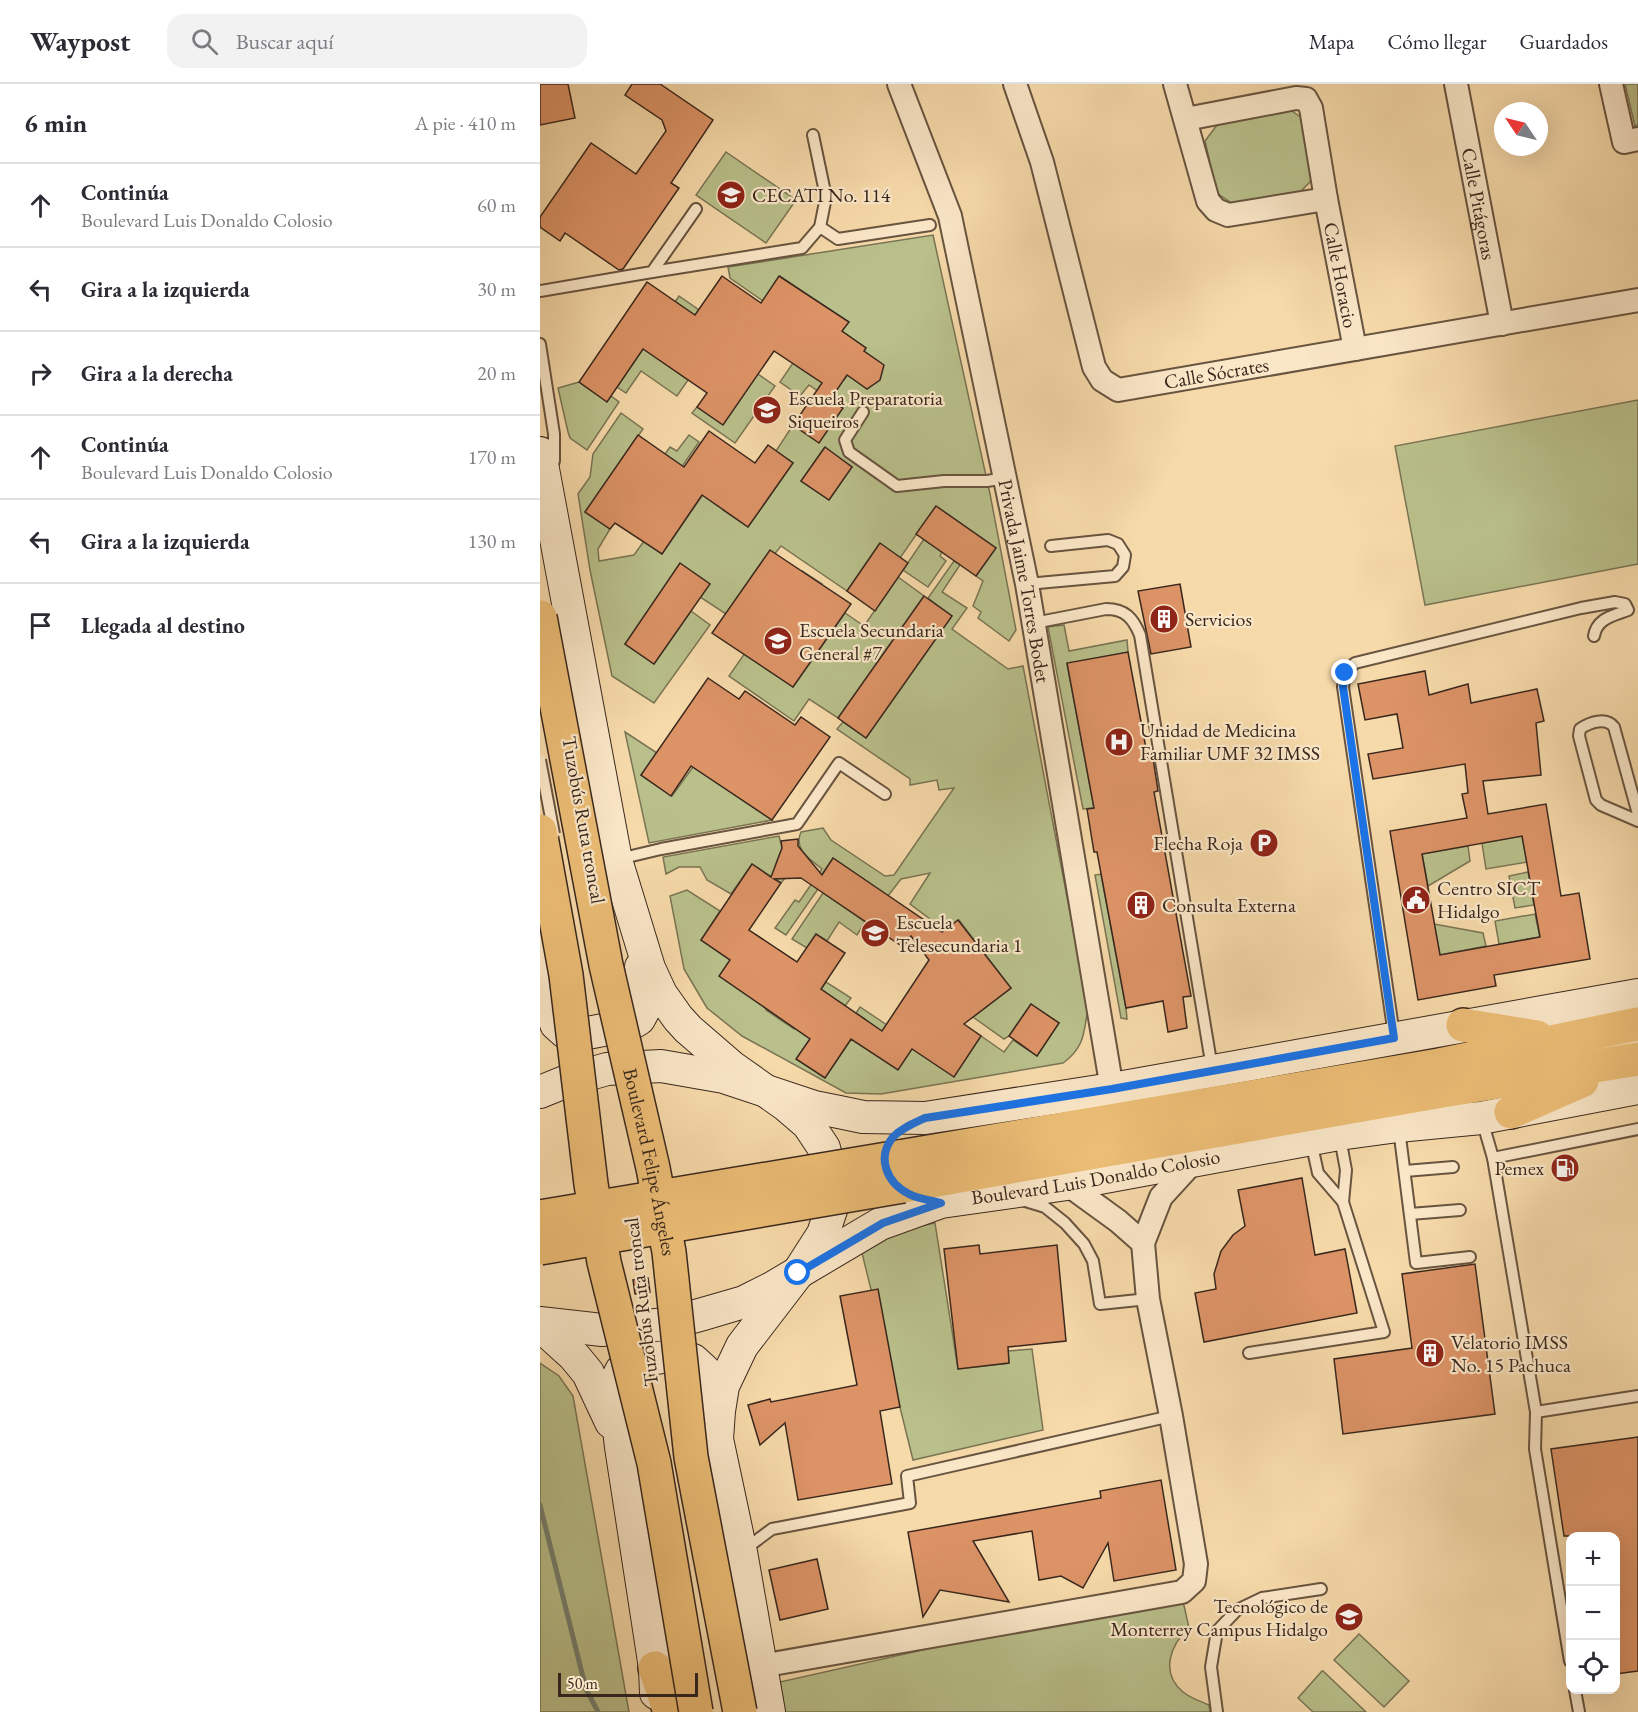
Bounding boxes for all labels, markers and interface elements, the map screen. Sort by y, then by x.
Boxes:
search box [167,14,587,68]
text: Waypost [30,23,131,59]
icon: search [188,25,221,58]
text: Buscar aquí [236,27,334,56]
text: Mapa [1309,28,1354,55]
text: Cómo llegar [1387,28,1486,55]
text: Guardados [1519,28,1608,55]
north arrow [1494,102,1548,156]
text: 6 min [24,106,87,140]
text: A pie · 410 m [415,110,516,136]
street label: Calle Pitágoras [1456,146,1502,262]
text: Continúa [81,178,169,207]
school or university icon: CECATI No. 114 [715,179,747,211]
place label: CECATI No. 114 [752,182,891,208]
icon: ahead [24,189,57,222]
text: 60 m [477,192,516,218]
text: Boulevard Luis Donaldo Colosio [81,207,333,233]
street label: Calle Horacio [1318,220,1364,330]
icon: left [24,273,57,306]
text: Gira a la izquierda [81,275,250,304]
text: 30 m [477,276,516,302]
street label: Calle Sócrates [1162,351,1271,395]
icon: right [24,357,57,390]
text: Gira a la derecha [81,359,233,388]
text: 20 m [477,360,516,386]
place label: Escuela Preparatoria Siqueiros [788,385,943,434]
school or university icon: Escuela Preparatoria Siqueiros [751,394,783,426]
text: Continúa [81,430,169,459]
icon: ahead [24,441,57,474]
text: 170 m [468,444,516,470]
text: Boulevard Luis Donaldo Colosio [81,459,333,485]
street label: Privada Jaime Torres Bodet [992,477,1057,686]
icon: left [24,525,57,558]
text: Gira a la izquierda [81,527,250,556]
text: 130 m [468,528,516,554]
building icon: Servicios [1148,603,1180,635]
place label: Servicios [1185,606,1252,632]
icon: arrive [24,609,57,642]
text: Llegada al destino [81,611,245,640]
place label: Escuela Secundaria General #7 [799,617,944,666]
school or university icon: Escuela Secundaria General #7 [762,625,794,657]
route end [1331,659,1357,685]
place label: Unidad de Medicina Familiar UMF 32 IMSS [1140,717,1320,766]
hospital icon: Unidad de Medicina Familiar UMF 32 IMSS [1103,726,1135,758]
street label: Tuzobús Ruta troncal [556,734,612,906]
parking icon: Flecha Roja [1248,827,1280,859]
place label: Flecha Roja [1153,830,1243,856]
place label: Centro SICT Hidalgo [1437,875,1541,924]
public building icon: Centro SICT Hidalgo [1400,884,1432,916]
building icon: Consulta Externa [1125,889,1157,921]
place label: Consulta Externa [1162,892,1296,918]
place label: Escuela Telesecundaria 1 [896,909,1022,958]
school or university icon: Escuela Telesecundaria 1 [859,917,891,949]
street label: Boulevard Felipe Ángeles [617,1065,682,1257]
street label: Boulevard Luis Donaldo Colosio [969,1143,1222,1211]
fuel station icon: Pemex [1549,1152,1581,1184]
place label: Pemex [1495,1155,1544,1181]
street label: Tuzobús Ruta troncal [618,1216,664,1388]
route start [784,1259,810,1285]
place label: Velatorio IMSS No. 15 Pachuca [1451,1329,1571,1378]
building icon: Velatorio IMSS No. 15 Pachuca [1414,1337,1446,1369]
map controls [1566,1532,1620,1694]
button: + [1566,1532,1620,1586]
button: − [1566,1586,1620,1640]
place label: Tecnológico de Monterrey Campus Hidalgo [1110,1593,1328,1642]
school or university icon: Tecnológico de Monterrey Campus Hidalgo [1333,1601,1365,1633]
button: locate [1566,1640,1620,1694]
scale bar [558,1670,698,1698]
text: 50 m [567,1673,598,1694]

